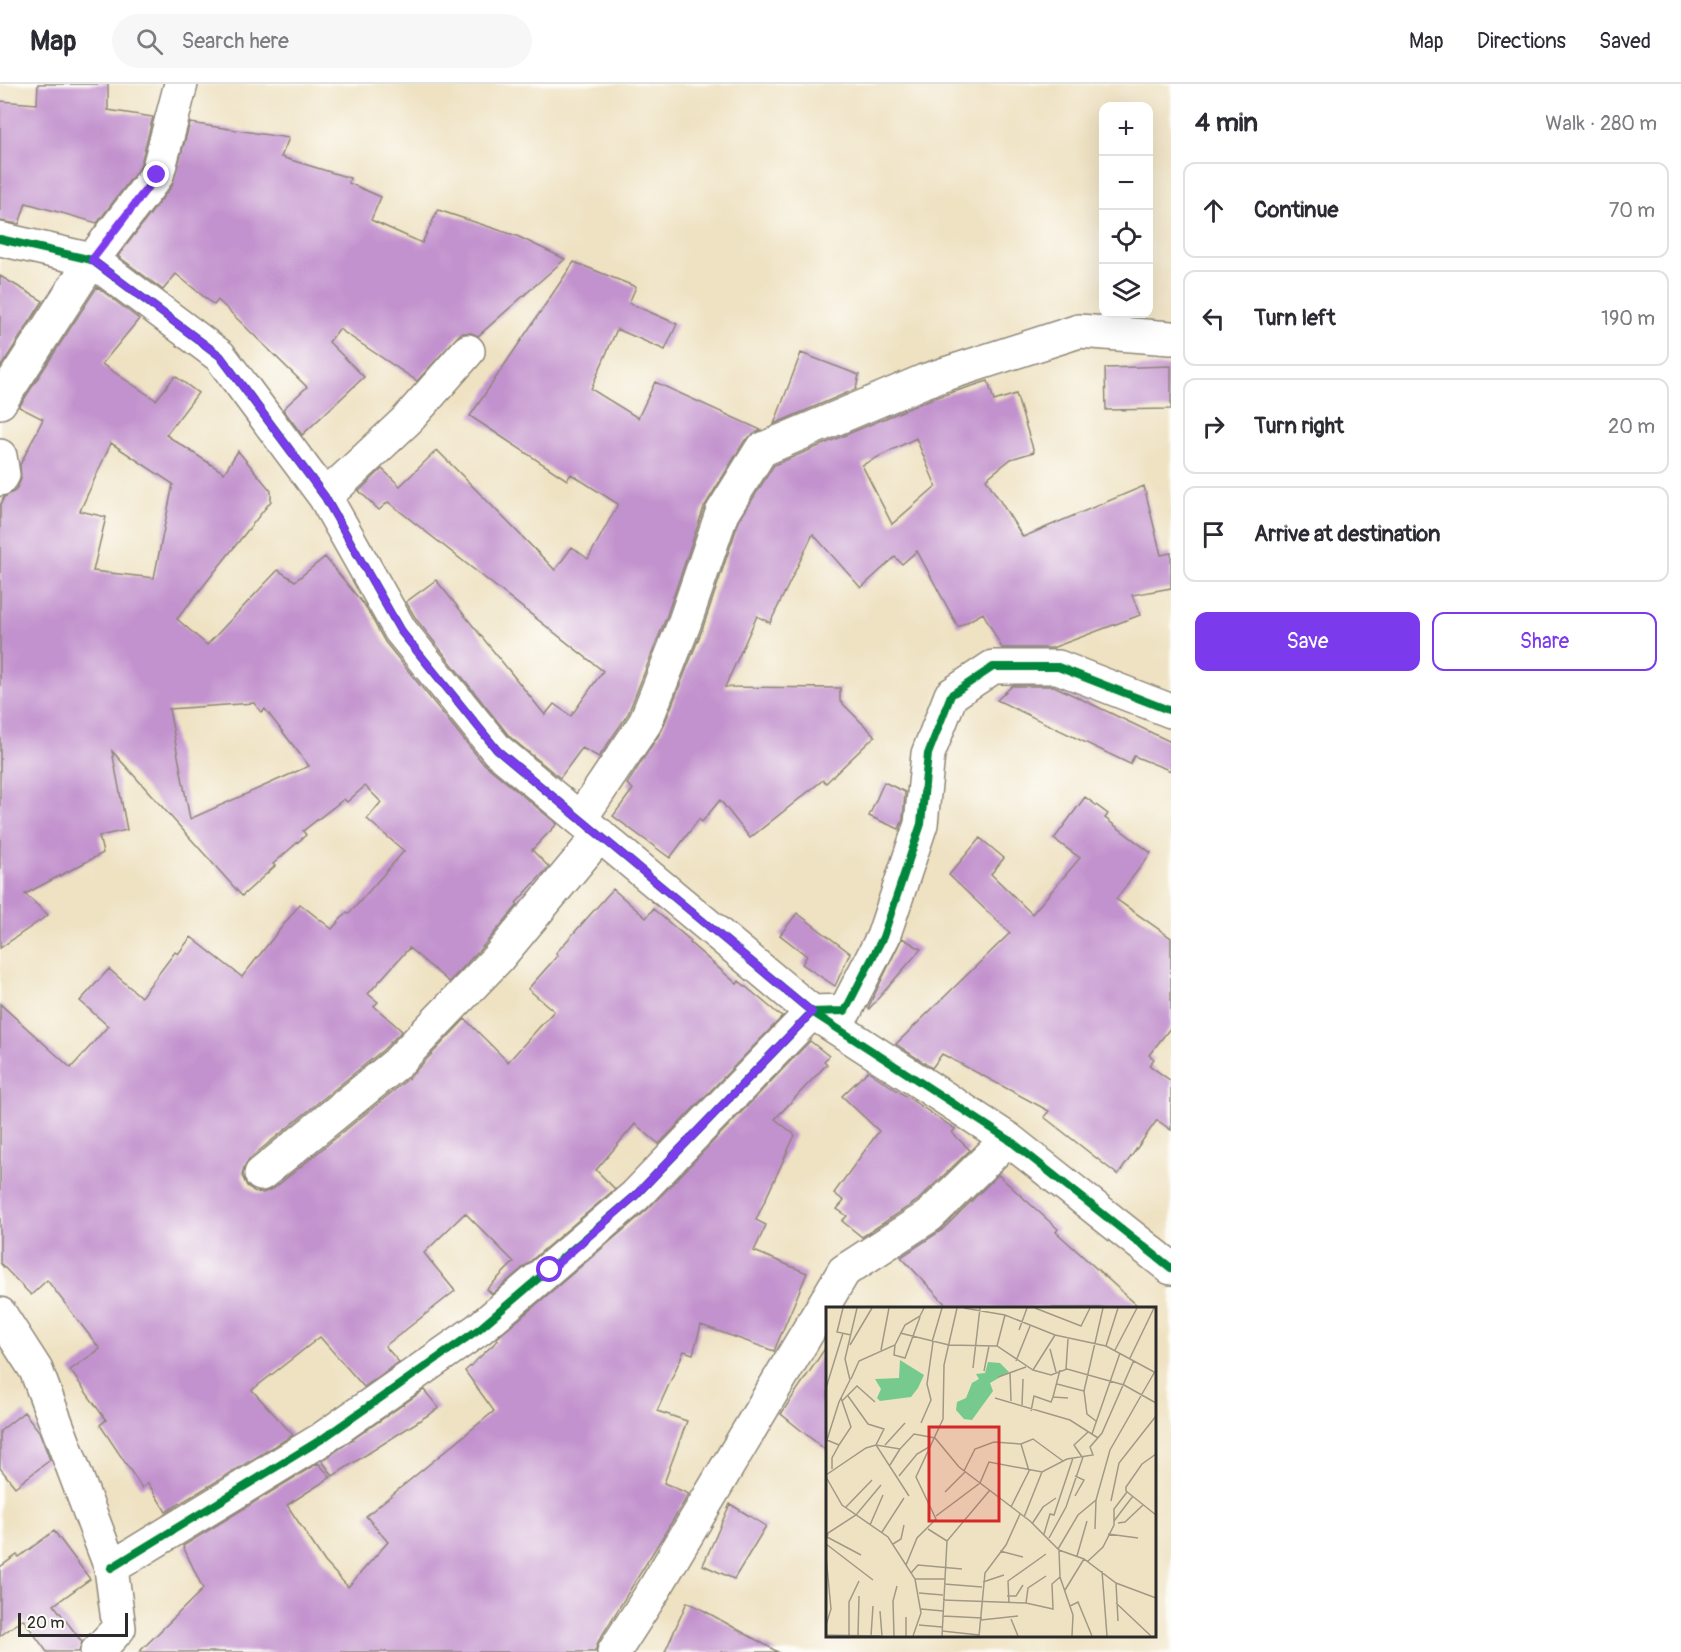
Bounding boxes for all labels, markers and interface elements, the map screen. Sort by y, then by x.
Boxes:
search box [112,14,532,68]
text: Map [30,24,76,59]
icon: search [133,25,166,58]
text: Search here [181,27,289,55]
text: Map [1409,28,1444,55]
text: Directions [1477,28,1566,55]
text: Saved [1599,28,1651,55]
map controls [1099,102,1153,318]
button: + [1099,102,1153,156]
text: 4 min [1195,107,1258,139]
text: Walk · 280 m [1545,111,1657,136]
button: − [1099,156,1153,210]
route end [143,161,169,187]
icon: ahead [1197,194,1230,227]
text: Continue [1254,196,1338,224]
text: 70 m [1609,198,1655,223]
button: locate [1099,210,1153,264]
button: layers [1099,264,1153,318]
icon: left [1197,302,1230,335]
text: Turn left [1254,304,1336,332]
text: 190 m [1601,306,1655,331]
icon: right [1197,410,1230,443]
text: Turn right [1254,412,1344,440]
text: 20 m [1608,414,1655,439]
icon: arrive [1197,518,1230,551]
text: Arrive at destination [1254,520,1440,548]
button: Save [1195,612,1420,671]
button: Share [1432,612,1657,671]
route start [536,1256,562,1282]
inset map [826,1307,1156,1637]
scale bar [18,1610,128,1638]
text: 20 m [27,1613,65,1633]

